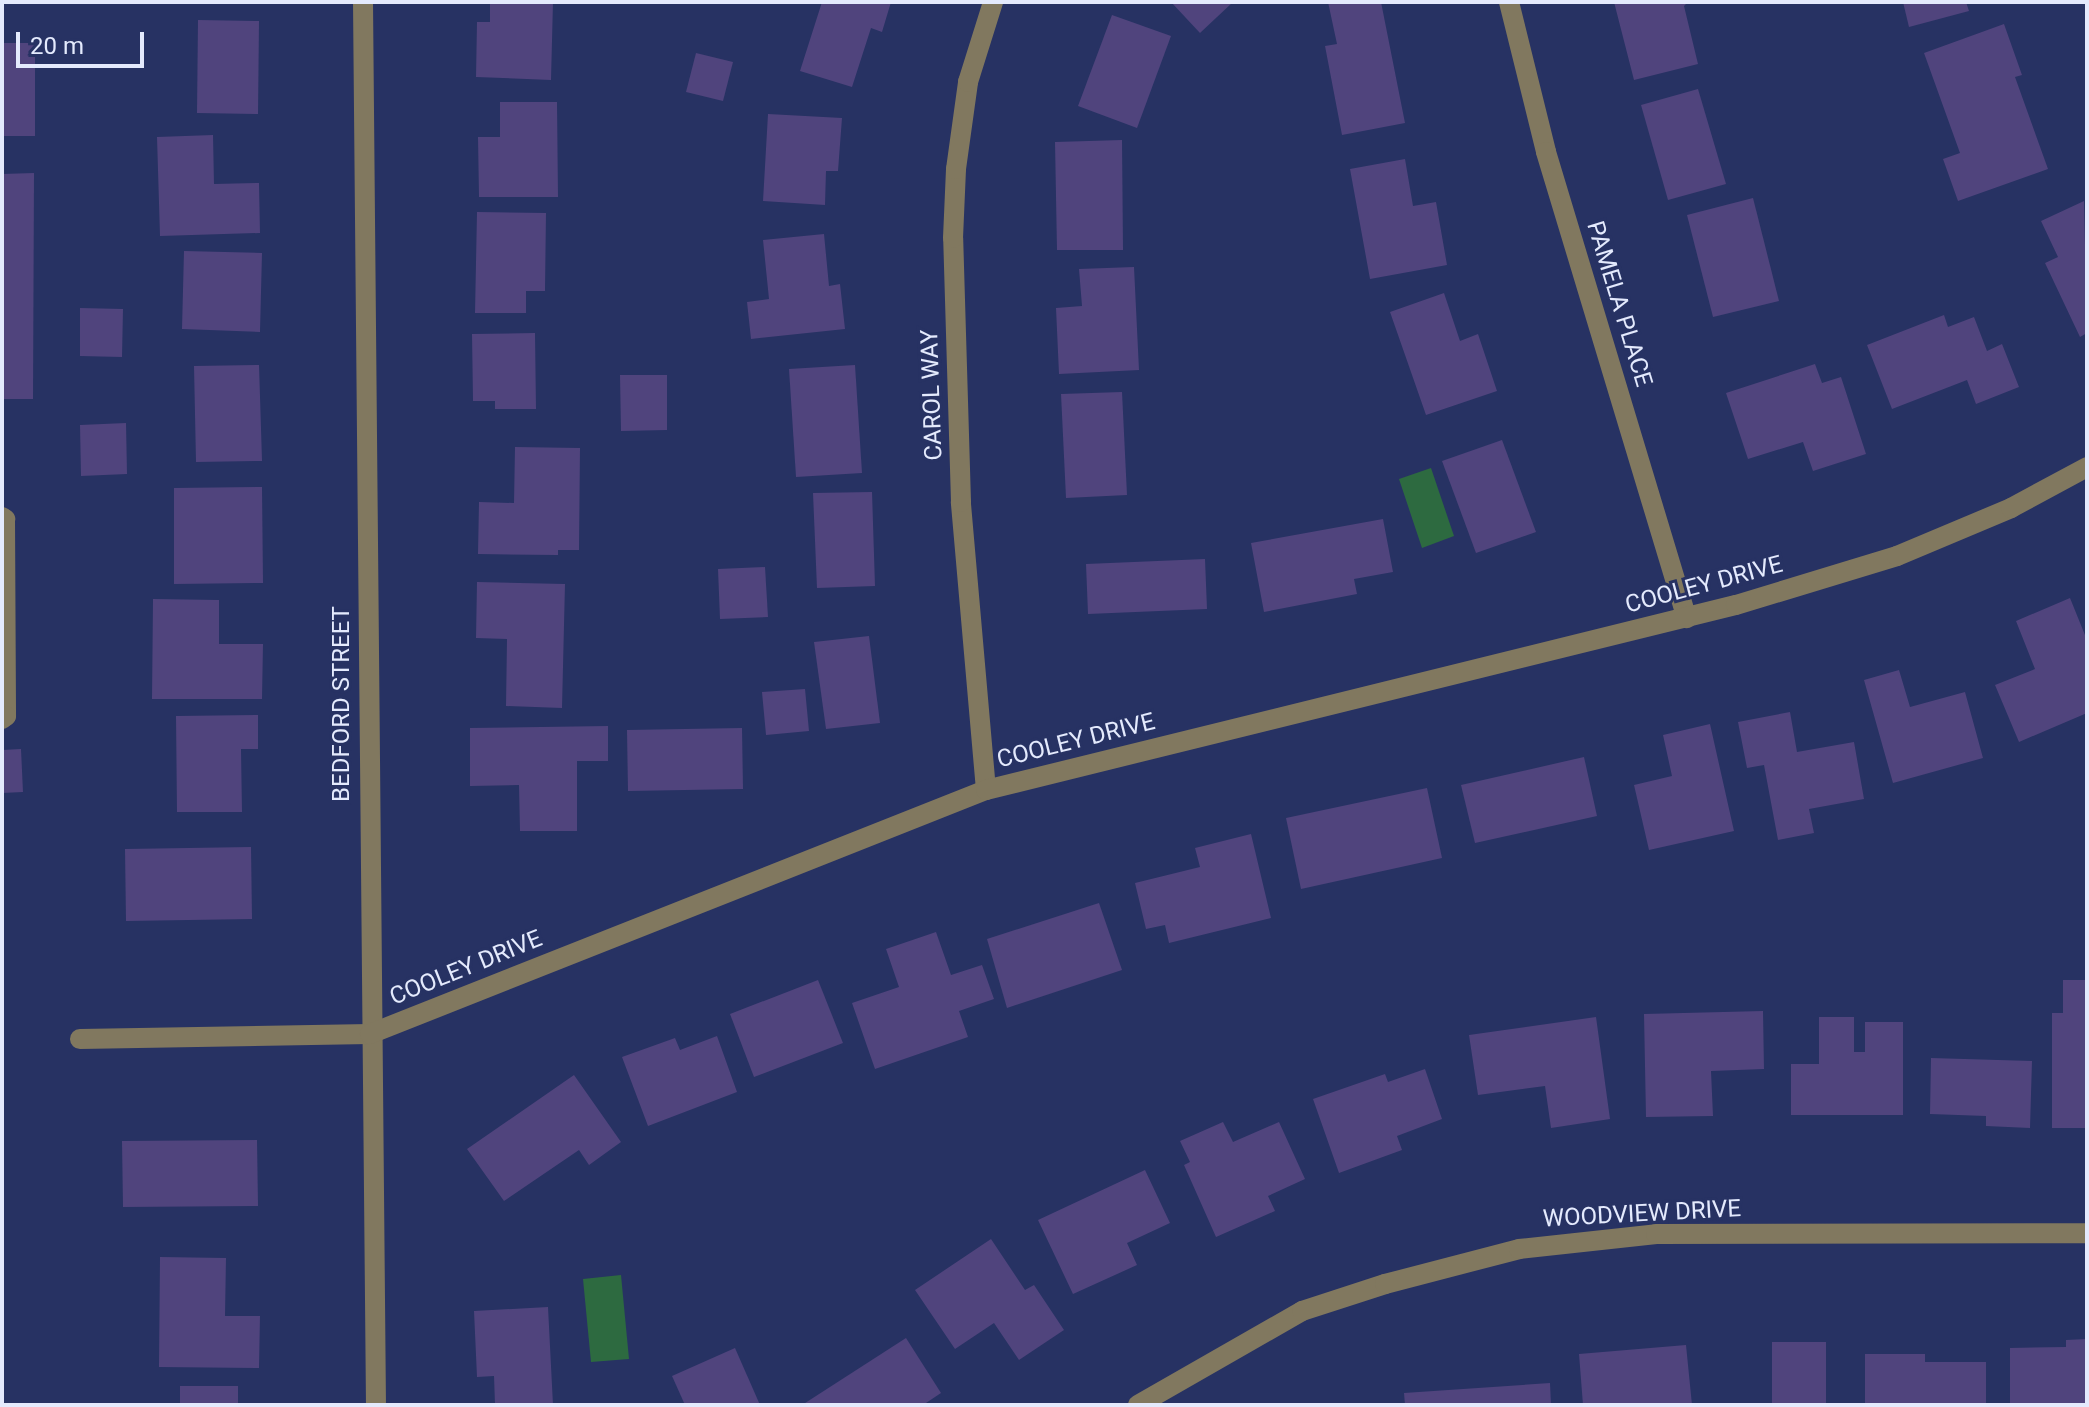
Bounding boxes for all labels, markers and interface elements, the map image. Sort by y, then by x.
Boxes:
scale bar [20,16,148,66]
text: 20 m [30,32,84,60]
street label: PAMELA PLACE [1580,218,1658,390]
street label: CAROL WAY [915,329,949,461]
street label: COOLEY DRIVE [1622,550,1786,620]
street label: BEDFORD STREET [328,606,356,802]
street label: COOLEY DRIVE [994,707,1158,775]
street label: COOLEY DRIVE [386,924,546,1012]
street label: WOODVIEW DRIVE [1542,1194,1742,1234]

